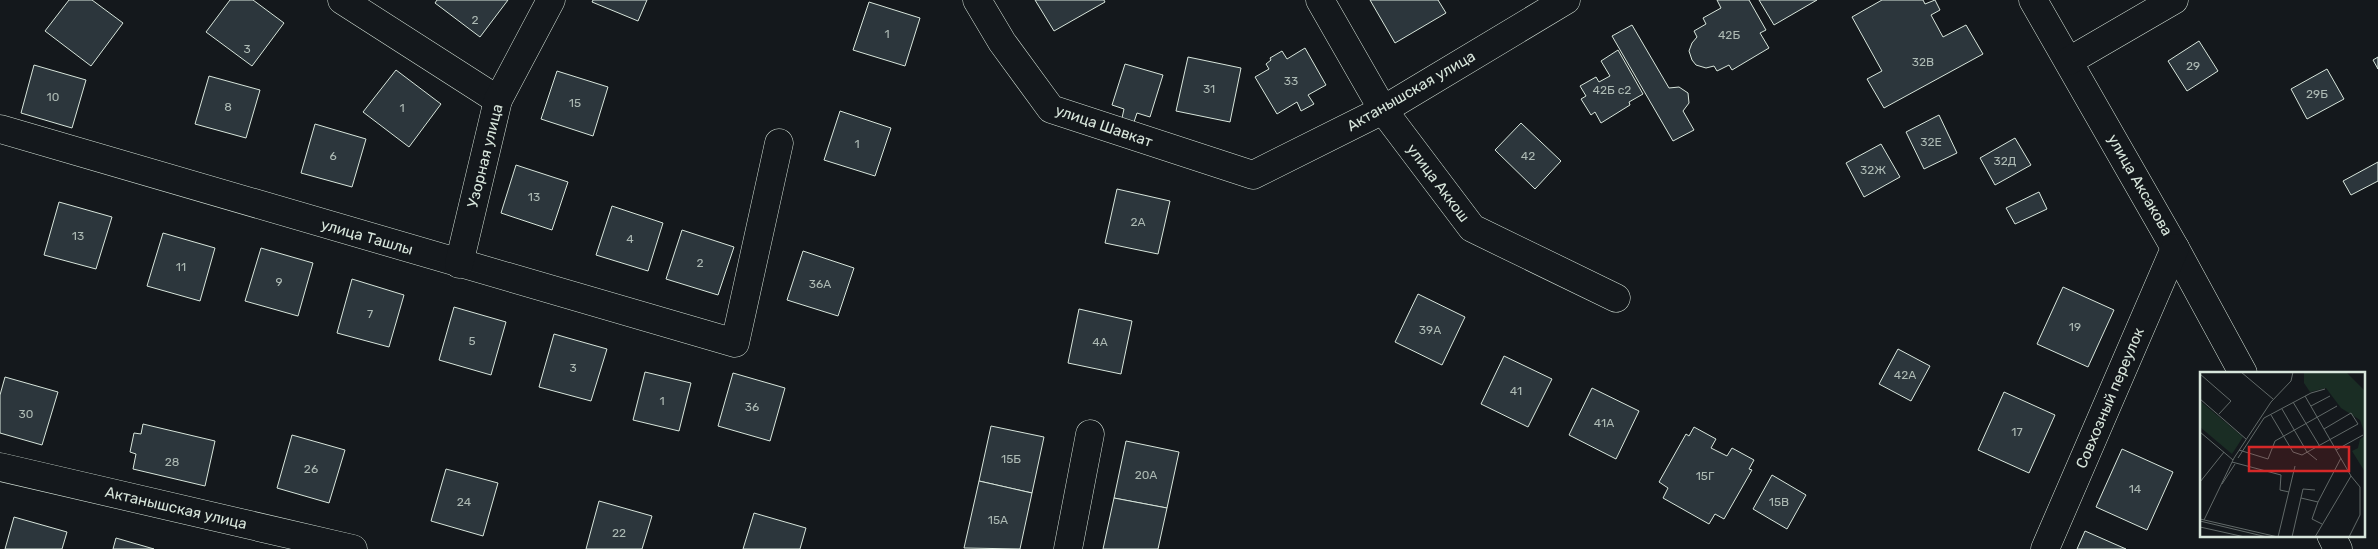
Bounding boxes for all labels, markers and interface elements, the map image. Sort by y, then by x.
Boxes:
house number: 2 [471,13,479,27]
house number: 1 [884,27,890,41]
house number: 42Б [1718,28,1740,42]
house number: 3 [243,42,251,56]
street label: Актанышская улица [1344,47,1478,135]
house number: 32В [1912,55,1934,69]
house number: 29 [2186,59,2200,73]
house number: 33 [1284,74,1298,88]
house number: 31 [1203,82,1215,96]
house number: 42Б с2 [1593,83,1631,97]
house number: 29Б [2306,87,2328,101]
house number: 10 [47,90,59,104]
house number: 15 [569,96,581,110]
house number: 8 [224,100,232,114]
house number: 1 [399,101,405,115]
street label: улица Шавкат [1053,101,1155,151]
street label: Узорная улица [463,102,507,210]
street label: улица Аксакова [2104,131,2176,239]
house number: 32Е [1920,135,1942,149]
house number: 1 [854,137,860,151]
street label: улица Аккош [1403,140,1473,226]
house number: 6 [329,149,337,163]
house number: 42 [1521,149,1535,163]
house number: 32Д [1994,154,2017,168]
house number: 32Ж [1860,163,1886,177]
house number: 13 [528,190,540,204]
street label: улица Ташлы [319,215,415,259]
house number: 2А [1130,215,1146,229]
house number: 13 [72,229,84,243]
house number: 4 [626,232,634,246]
house number: 2 [696,256,704,270]
house number: 11 [176,260,186,274]
house number: 9 [275,275,283,289]
house number: 36А [809,277,831,291]
house number: 7 [367,307,373,321]
house number: 19 [2069,320,2081,334]
house number: 39А [1419,323,1441,337]
street label: Совхозный переулок [2072,325,2148,471]
house number: 5 [468,334,476,348]
house number: 4А [1092,335,1108,349]
house number: 3 [569,361,577,375]
house number: 42А [1894,368,1916,382]
inset map [2200,372,2366,536]
house number: 41 [1510,384,1522,398]
house number: 1 [659,394,665,408]
house number: 36 [745,400,759,414]
house number: 30 [19,407,33,421]
house number: 41А [1594,416,1614,430]
house number: 17 [2011,425,2023,439]
house number: 15Б [1001,452,1021,466]
house number: 28 [165,455,179,469]
house number: 26 [304,462,318,476]
house number: 20А [1135,468,1157,482]
house number: 15Г [1696,469,1715,483]
house number: 14 [2129,482,2142,496]
street label: Актанышская улица [103,483,249,533]
house number: 24 [457,495,472,509]
house number: 15В [1769,495,1789,509]
house number: 15А [988,513,1008,527]
house number: 22 [612,526,626,540]

